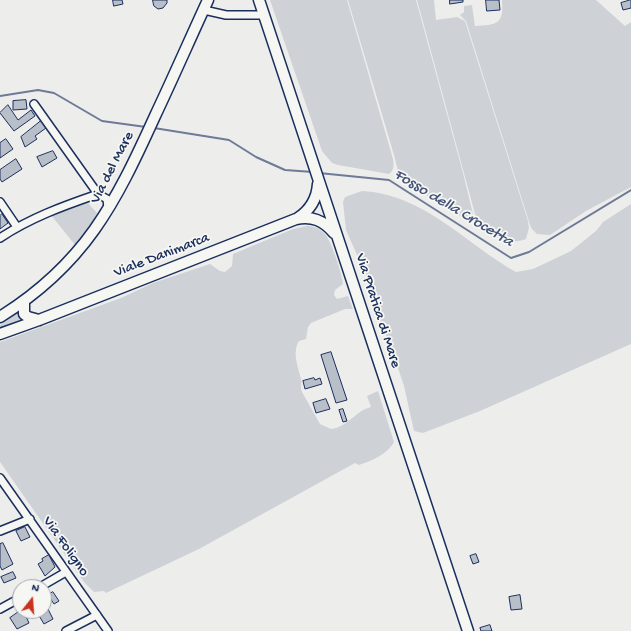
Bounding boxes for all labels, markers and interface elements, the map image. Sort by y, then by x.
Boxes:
street label: Via del Mare [87,129,139,207]
water label: Fosso della Crocetta [390,166,516,252]
street label: Viale Danimarca [112,230,212,282]
street label: Via Pratica di Mare [350,252,404,370]
street label: Via Foligno [38,514,92,580]
north arrow [12,579,52,619]
text: N [30,582,40,595]

